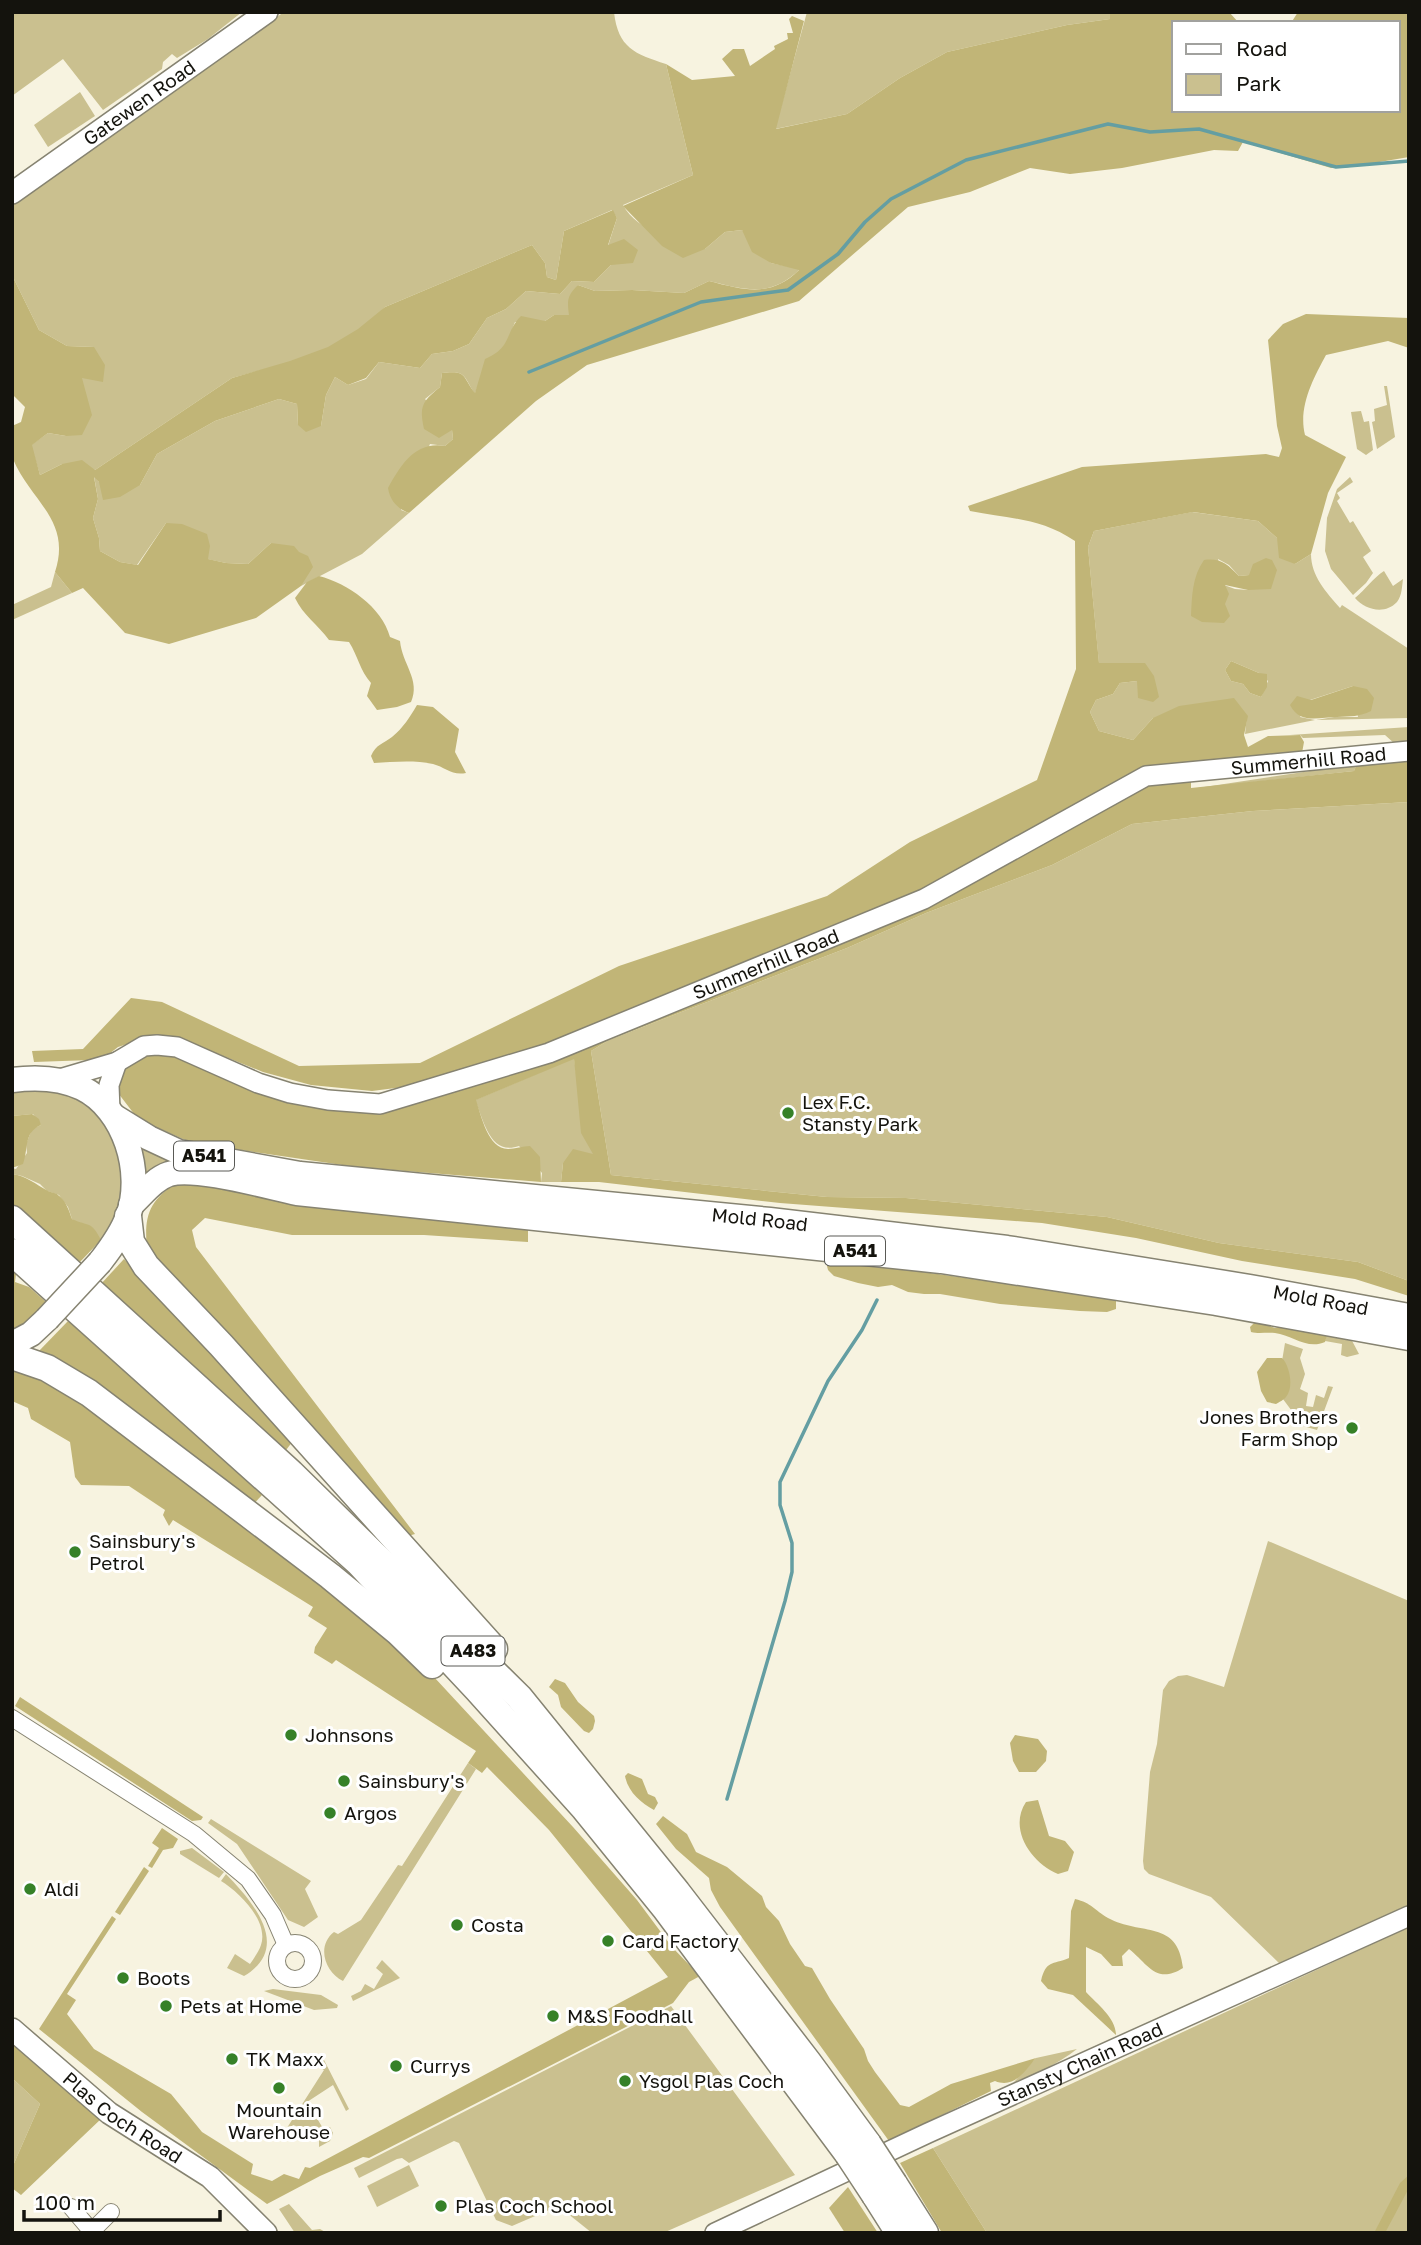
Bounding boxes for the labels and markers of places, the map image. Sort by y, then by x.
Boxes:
place label: Lex F.C. Stansty Park [802,1090,919,1135]
marker: Lex F.C. Stansty Park [780,1105,796,1121]
place label: Jones Brothers Farm Shop [1199,1405,1338,1450]
marker: Jones Brothers Farm Shop [1344,1420,1360,1436]
place label: Sainsbury's Petrol [89,1529,196,1574]
marker: Sainsbury's Petrol [67,1544,83,1560]
place label: Johnsons [305,1723,394,1746]
marker: Johnsons [283,1727,299,1743]
place label: Sainsbury's [358,1769,465,1792]
marker: Sainsbury's [336,1773,352,1789]
place label: Argos [344,1801,397,1824]
marker: Argos [322,1805,338,1821]
place label: Aldi [44,1877,79,1900]
marker: Aldi [22,1881,38,1897]
place label: Costa [471,1913,524,1936]
marker: Costa [449,1917,465,1933]
place label: Card Factory [622,1929,739,1952]
marker: Card Factory [600,1933,616,1949]
place label: Boots [137,1966,190,1989]
marker: Boots [115,1970,131,1986]
place label: Pets at Home [180,1994,302,2017]
marker: Pets at Home [158,1998,174,2014]
place label: M&S Foodhall [567,2004,693,2027]
marker: M&S Foodhall [545,2008,561,2024]
place label: TK Maxx [246,2047,324,2070]
marker: TK Maxx [224,2051,240,2067]
place label: Currys [410,2054,471,2077]
marker: Currys [388,2058,404,2074]
place label: Ysgol Plas Coch [639,2069,784,2092]
marker: Ysgol Plas Coch [617,2073,633,2089]
marker: Mountain Warehouse [271,2080,287,2096]
place label: Mountain Warehouse [228,2098,330,2143]
place label: Plas Coch School [455,2194,613,2217]
marker: Plas Coch School [433,2198,449,2214]

